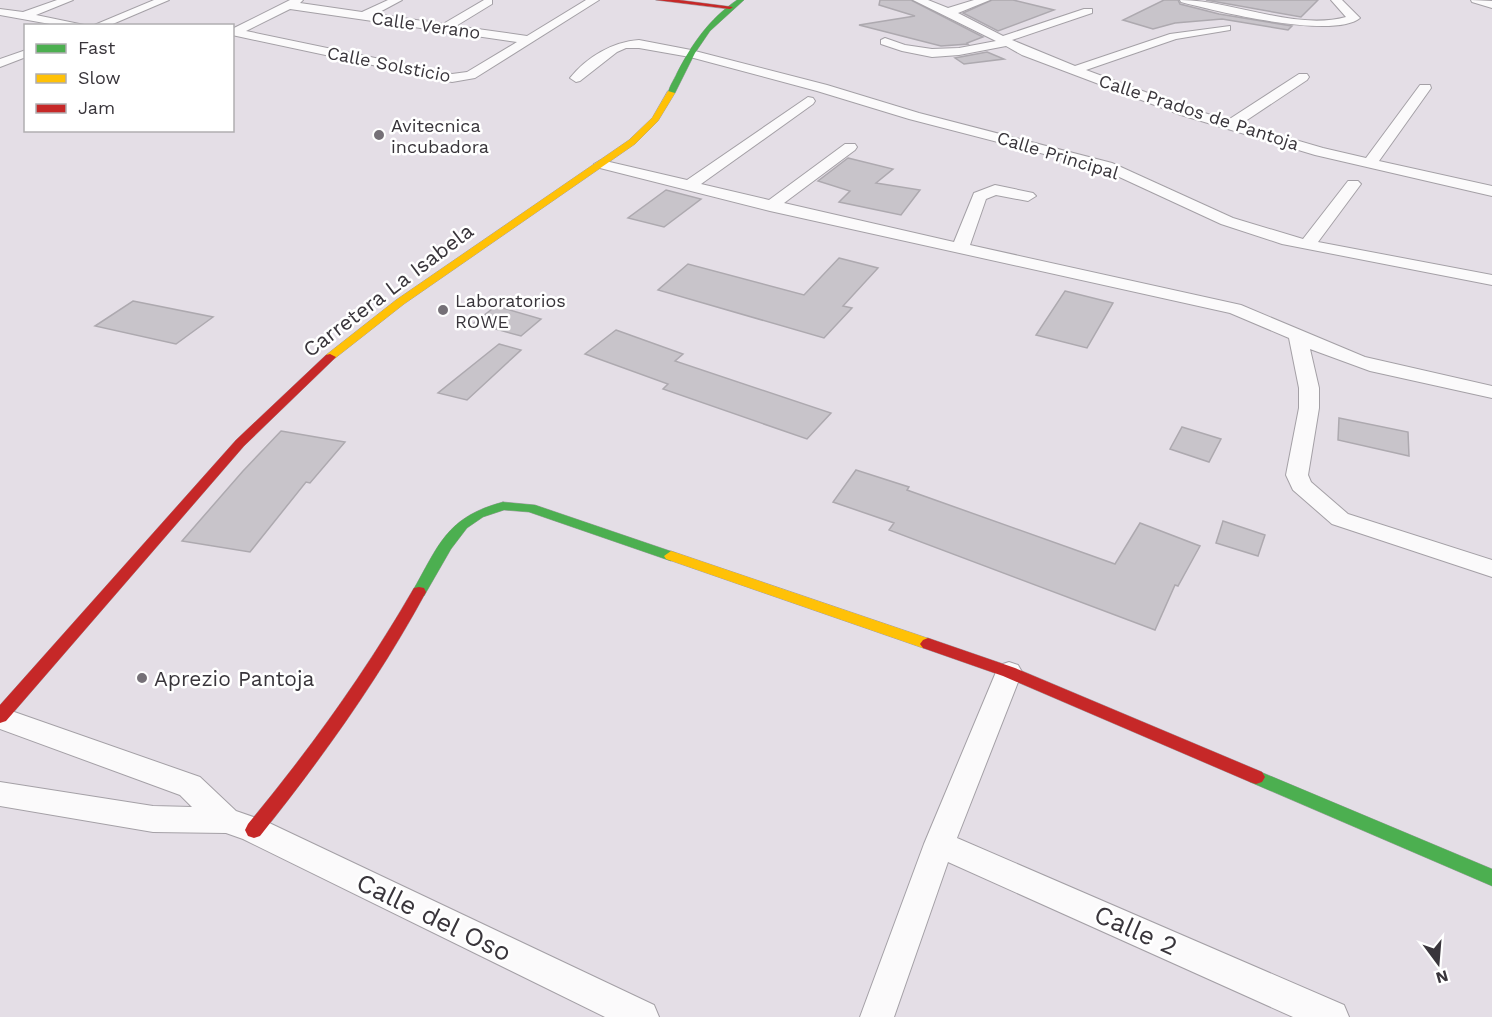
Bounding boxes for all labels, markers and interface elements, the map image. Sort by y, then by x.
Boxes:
street label: Calle Verano [370,7,482,43]
legend [24,24,234,132]
text: Fast [78,37,116,58]
street label: Calle Solsticio [325,42,453,86]
text: Slow [78,67,121,88]
street label: Calle Prados de Pantoja [1096,70,1302,154]
text: Jam [78,97,115,118]
place label: Avitecnica incubadora [391,115,489,157]
street label: Calle Principal [995,127,1122,184]
marker: Avitecnica incubadora [372,128,386,142]
street label: Carretera La Isabela [298,218,478,362]
place label: Laboratorios ROWE [455,290,566,332]
marker: Laboratorios ROWE [436,303,450,317]
place label: Aprezio Pantoja [154,666,314,691]
marker: Aprezio Pantoja [135,671,149,685]
street label: Calle del Oso [352,867,516,967]
street label: Calle 2 [1090,899,1182,961]
north arrow [1408,933,1468,993]
text: N [1434,966,1450,988]

